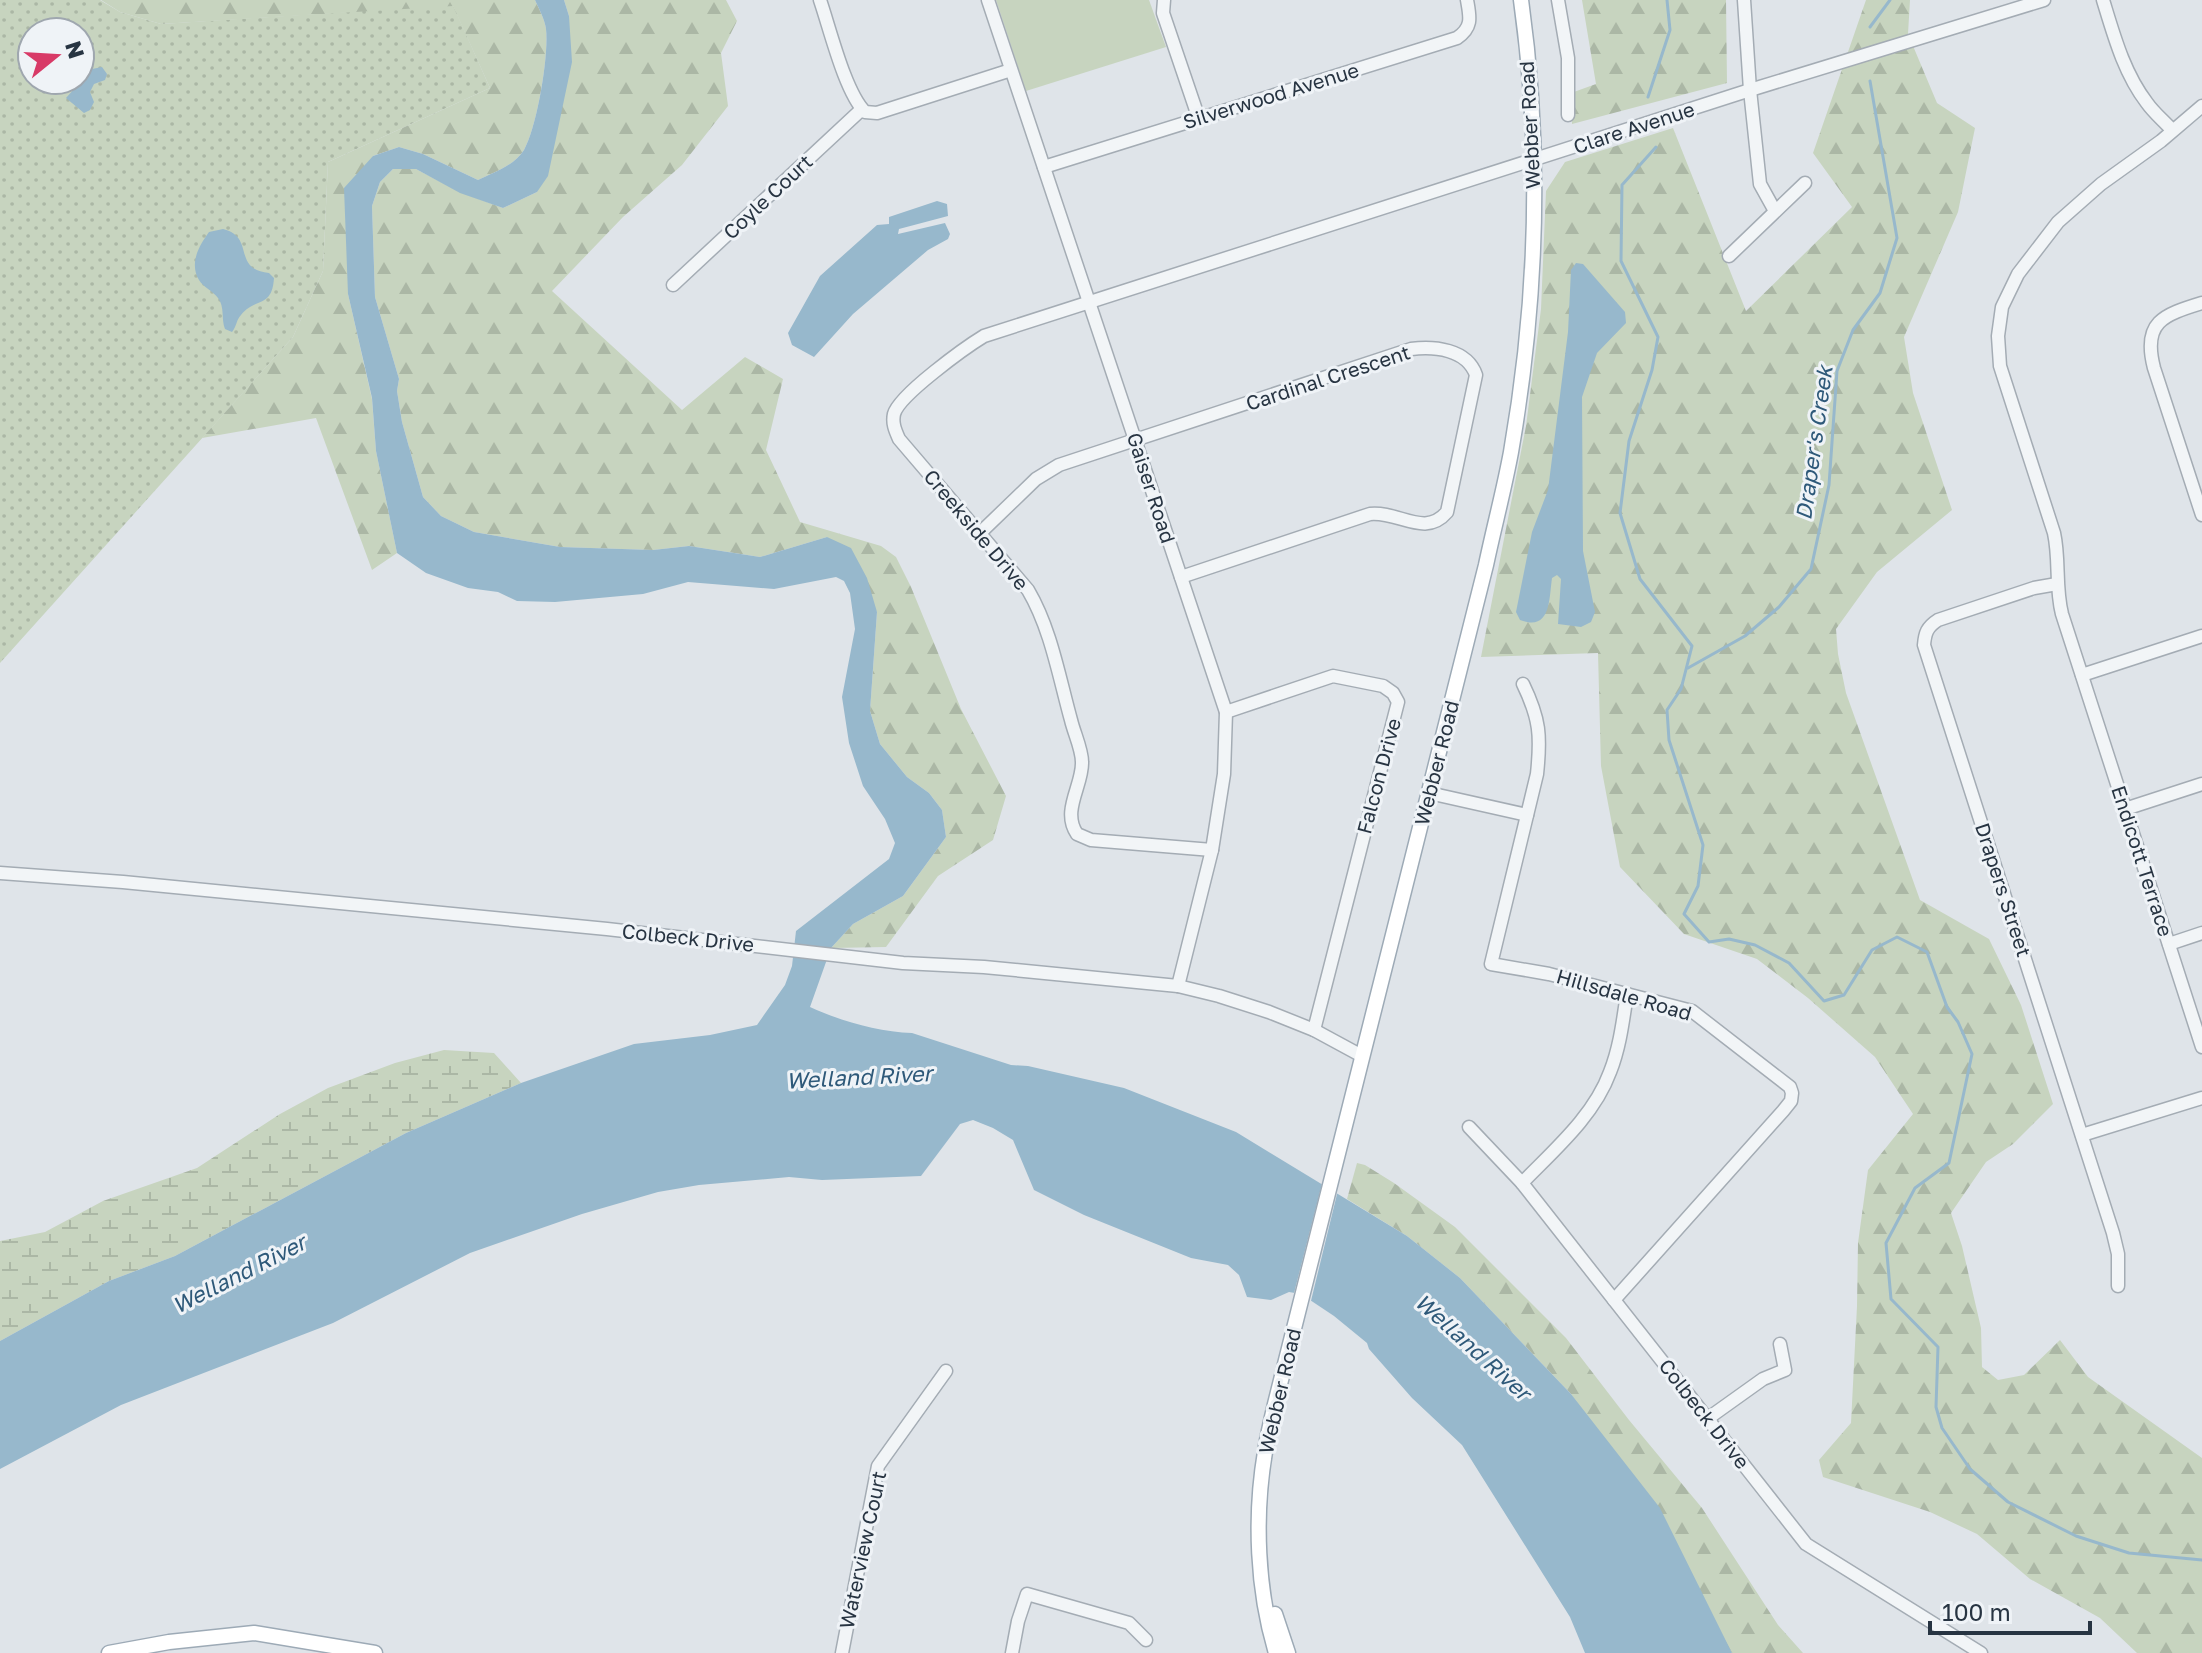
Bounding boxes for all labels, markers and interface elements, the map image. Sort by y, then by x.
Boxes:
north arrow [16,16,96,96]
text: N [60,38,91,62]
street label: Silverwood Avenue [1180,57,1362,133]
street label: Webber Road [1514,61,1544,190]
street label: Clare Avenue [1570,96,1697,158]
street label: Coyle Court [718,149,817,244]
street label: Cardinal Crescent [1243,339,1413,415]
water label: Draper's Creek [1789,362,1838,522]
street label: Gaiser Road [1123,429,1181,546]
street label: Creekside Drive [919,464,1034,595]
street label: Webber Road [1409,698,1463,828]
street label: Falcon Drive [1351,715,1405,836]
street label: Endicott Terrace [2107,782,2179,939]
street label: Drapers Street [1971,820,2037,960]
street label: Colbeck Drive [621,918,755,956]
street label: Hillsdale Road [1554,963,1695,1025]
water label: Welland River [785,1059,936,1094]
water label: Welland River [168,1227,313,1319]
water label: Welland River [1410,1288,1539,1408]
street label: Webber Road [1253,1326,1305,1456]
street label: Colbeck Drive [1654,1354,1755,1473]
street label: Waterview Court [834,1469,890,1631]
scale bar [1930,1585,2090,1635]
text: 100 m [1942,1597,2011,1626]

